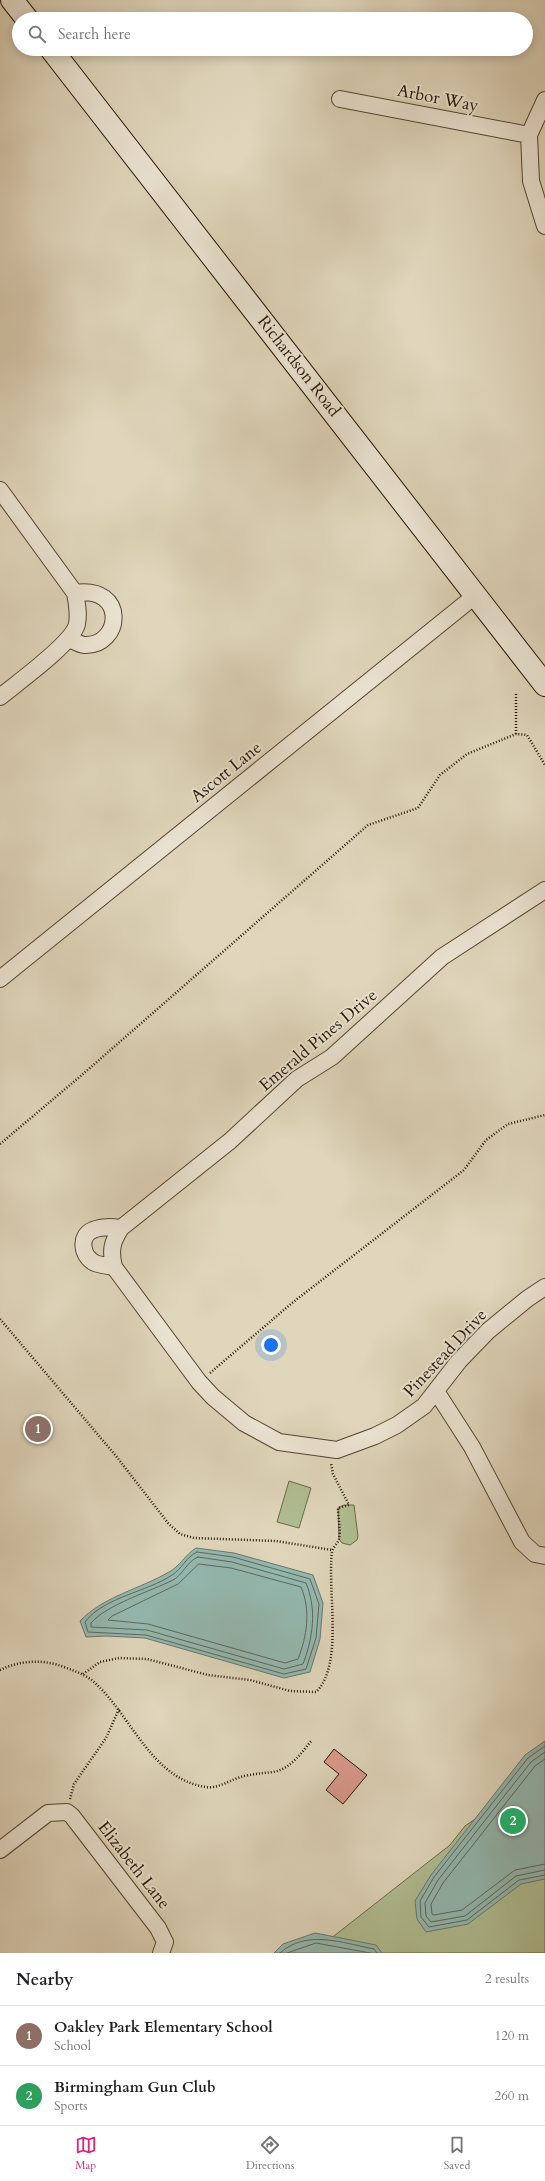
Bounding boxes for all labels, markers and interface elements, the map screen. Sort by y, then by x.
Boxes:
search box [12,12,533,56]
icon: search [26,23,48,45]
text: Search here [58,24,131,44]
street label: Arbor Way [395,79,481,117]
street label: Richardson Road [252,311,346,421]
street label: Ascott Lane [186,736,266,808]
street label: Emerald Pines Drive [254,984,382,1096]
street label: Pinestead Drive [398,1304,492,1402]
your location [261,1335,281,1355]
pin: 1 [25,1414,51,1444]
pin: 2 [500,1806,526,1836]
street label: Elizabeth Lane [92,1816,176,1914]
text: Nearby [16,1968,73,1991]
text: 2 results [485,1970,529,1988]
text: Oakley Park Elementary School [54,2017,273,2037]
text: 1 [26,2027,32,2045]
text: 120 m [495,2027,529,2045]
text: School [54,2037,91,2055]
text: Birmingham Gun Club [54,2077,216,2097]
text: 2 [26,2087,32,2105]
text: 260 m [495,2087,529,2105]
text: Sports [54,2097,88,2115]
tab: Map [75,2134,97,2173]
tab: Directions [246,2134,294,2173]
tab: Saved [444,2134,470,2173]

